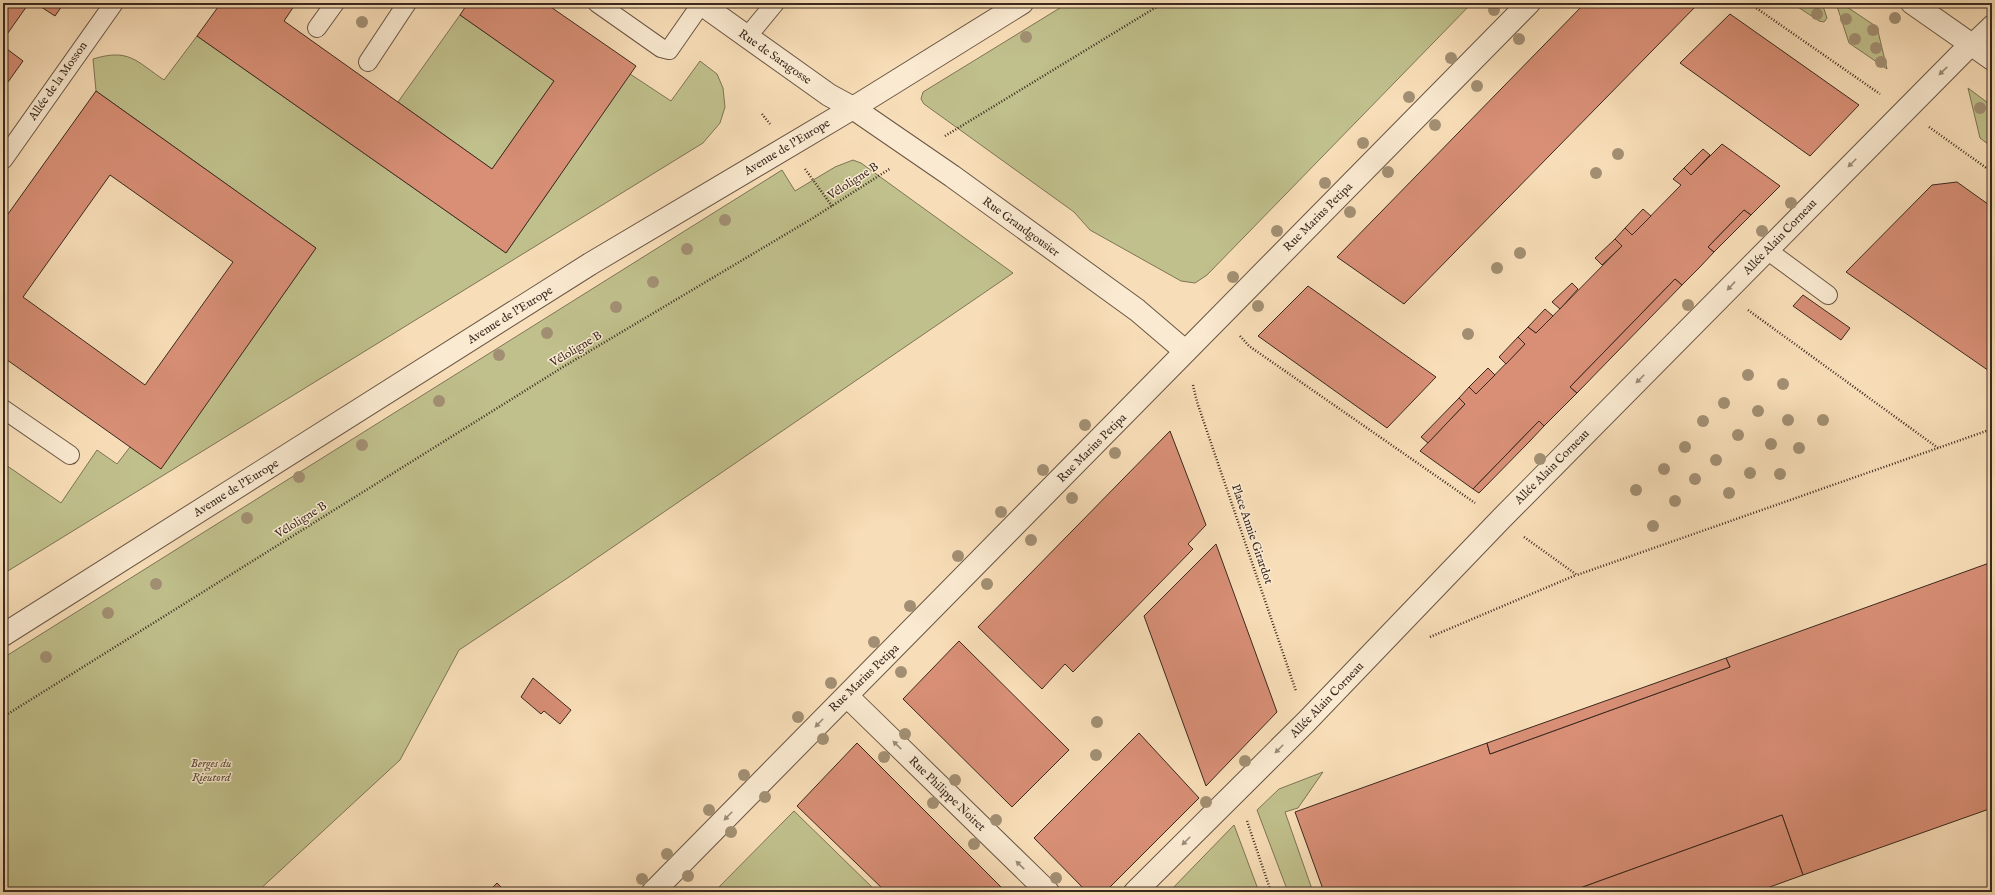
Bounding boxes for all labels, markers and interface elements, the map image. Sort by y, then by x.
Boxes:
street label: Rue de Saragosse [736,26,815,88]
street label: Allée de la Mosson [25,38,91,124]
one-way arrow [1938,66,1948,76]
street label: Avenue de l'Europe [740,115,834,180]
street label: Véloligne B [824,159,881,204]
one-way arrow [1847,159,1856,168]
street label: Rue Marius Petipa [1280,179,1357,255]
street label: Rue Grandgousier [979,194,1063,260]
street label: Allée Alain Corneau [1739,196,1820,279]
street label: Avenue de l'Europe [464,282,556,349]
one-way arrow [1727,282,1736,291]
street label: Véloligne B [546,328,605,371]
one-way arrow [1635,374,1645,384]
street label: Rue Marius Petipa [1054,410,1131,486]
street label: Allée Alain Corneau [1511,426,1593,508]
street label: Avenue de l'Europe [190,455,282,522]
street label: Place Annie Girardot [1228,482,1276,586]
street label: Véloligne B [272,498,330,542]
street label: Rue Marius Petipa [826,640,903,716]
street label: Allée Alain Corneau [1286,659,1367,742]
one-way arrow [814,718,823,728]
one-way arrow [892,740,902,750]
one-way arrow [1274,744,1283,754]
street label: Rue Philippe Noiret [905,753,989,835]
park label: Berges du Rieutord [190,756,232,785]
one-way arrow [723,811,733,821]
one-way arrow [1181,836,1191,846]
one-way arrow [1015,860,1025,870]

